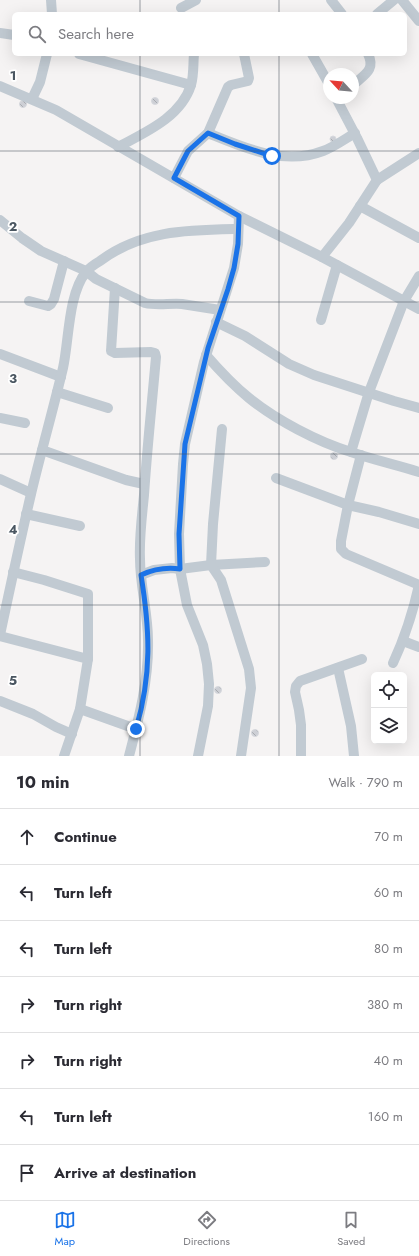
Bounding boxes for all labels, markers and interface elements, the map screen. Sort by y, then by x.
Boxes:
search box [12,12,407,56]
icon: search [26,23,48,45]
text: Search here [58,23,134,45]
text: 1 [10,66,16,85]
north arrow [323,68,359,104]
route start [263,147,281,165]
text: 2 [9,217,17,236]
text: 3 [9,369,17,388]
text: 4 [8,520,18,539]
text: 5 [9,671,17,690]
map controls [371,672,407,744]
button: locate [371,672,407,708]
button: layers [371,708,407,744]
route end [127,720,145,738]
text: 10 min [16,770,69,794]
text: Walk · 790 m [329,773,403,792]
icon: ahead [16,826,38,848]
text: Continue [54,826,117,848]
text: 70 m [374,827,403,846]
icon: left [16,882,38,904]
text: Turn left [54,882,112,904]
text: 60 m [374,883,403,902]
icon: left [16,938,38,960]
text: Turn left [54,938,112,960]
text: 80 m [374,939,403,958]
icon: right [16,994,38,1016]
text: Turn right [54,994,122,1016]
text: 380 m [367,995,403,1014]
icon: right [16,1050,38,1072]
text: Turn right [54,1050,122,1072]
text: 40 m [374,1051,403,1070]
icon: left [16,1106,38,1128]
text: Turn left [54,1106,112,1128]
text: 160 m [368,1107,403,1126]
icon: arrive [16,1162,38,1184]
text: Arrive at destination [54,1162,196,1184]
tab: Map [54,1209,76,1249]
tab: Directions [183,1209,230,1249]
tab: Saved [337,1209,365,1249]

